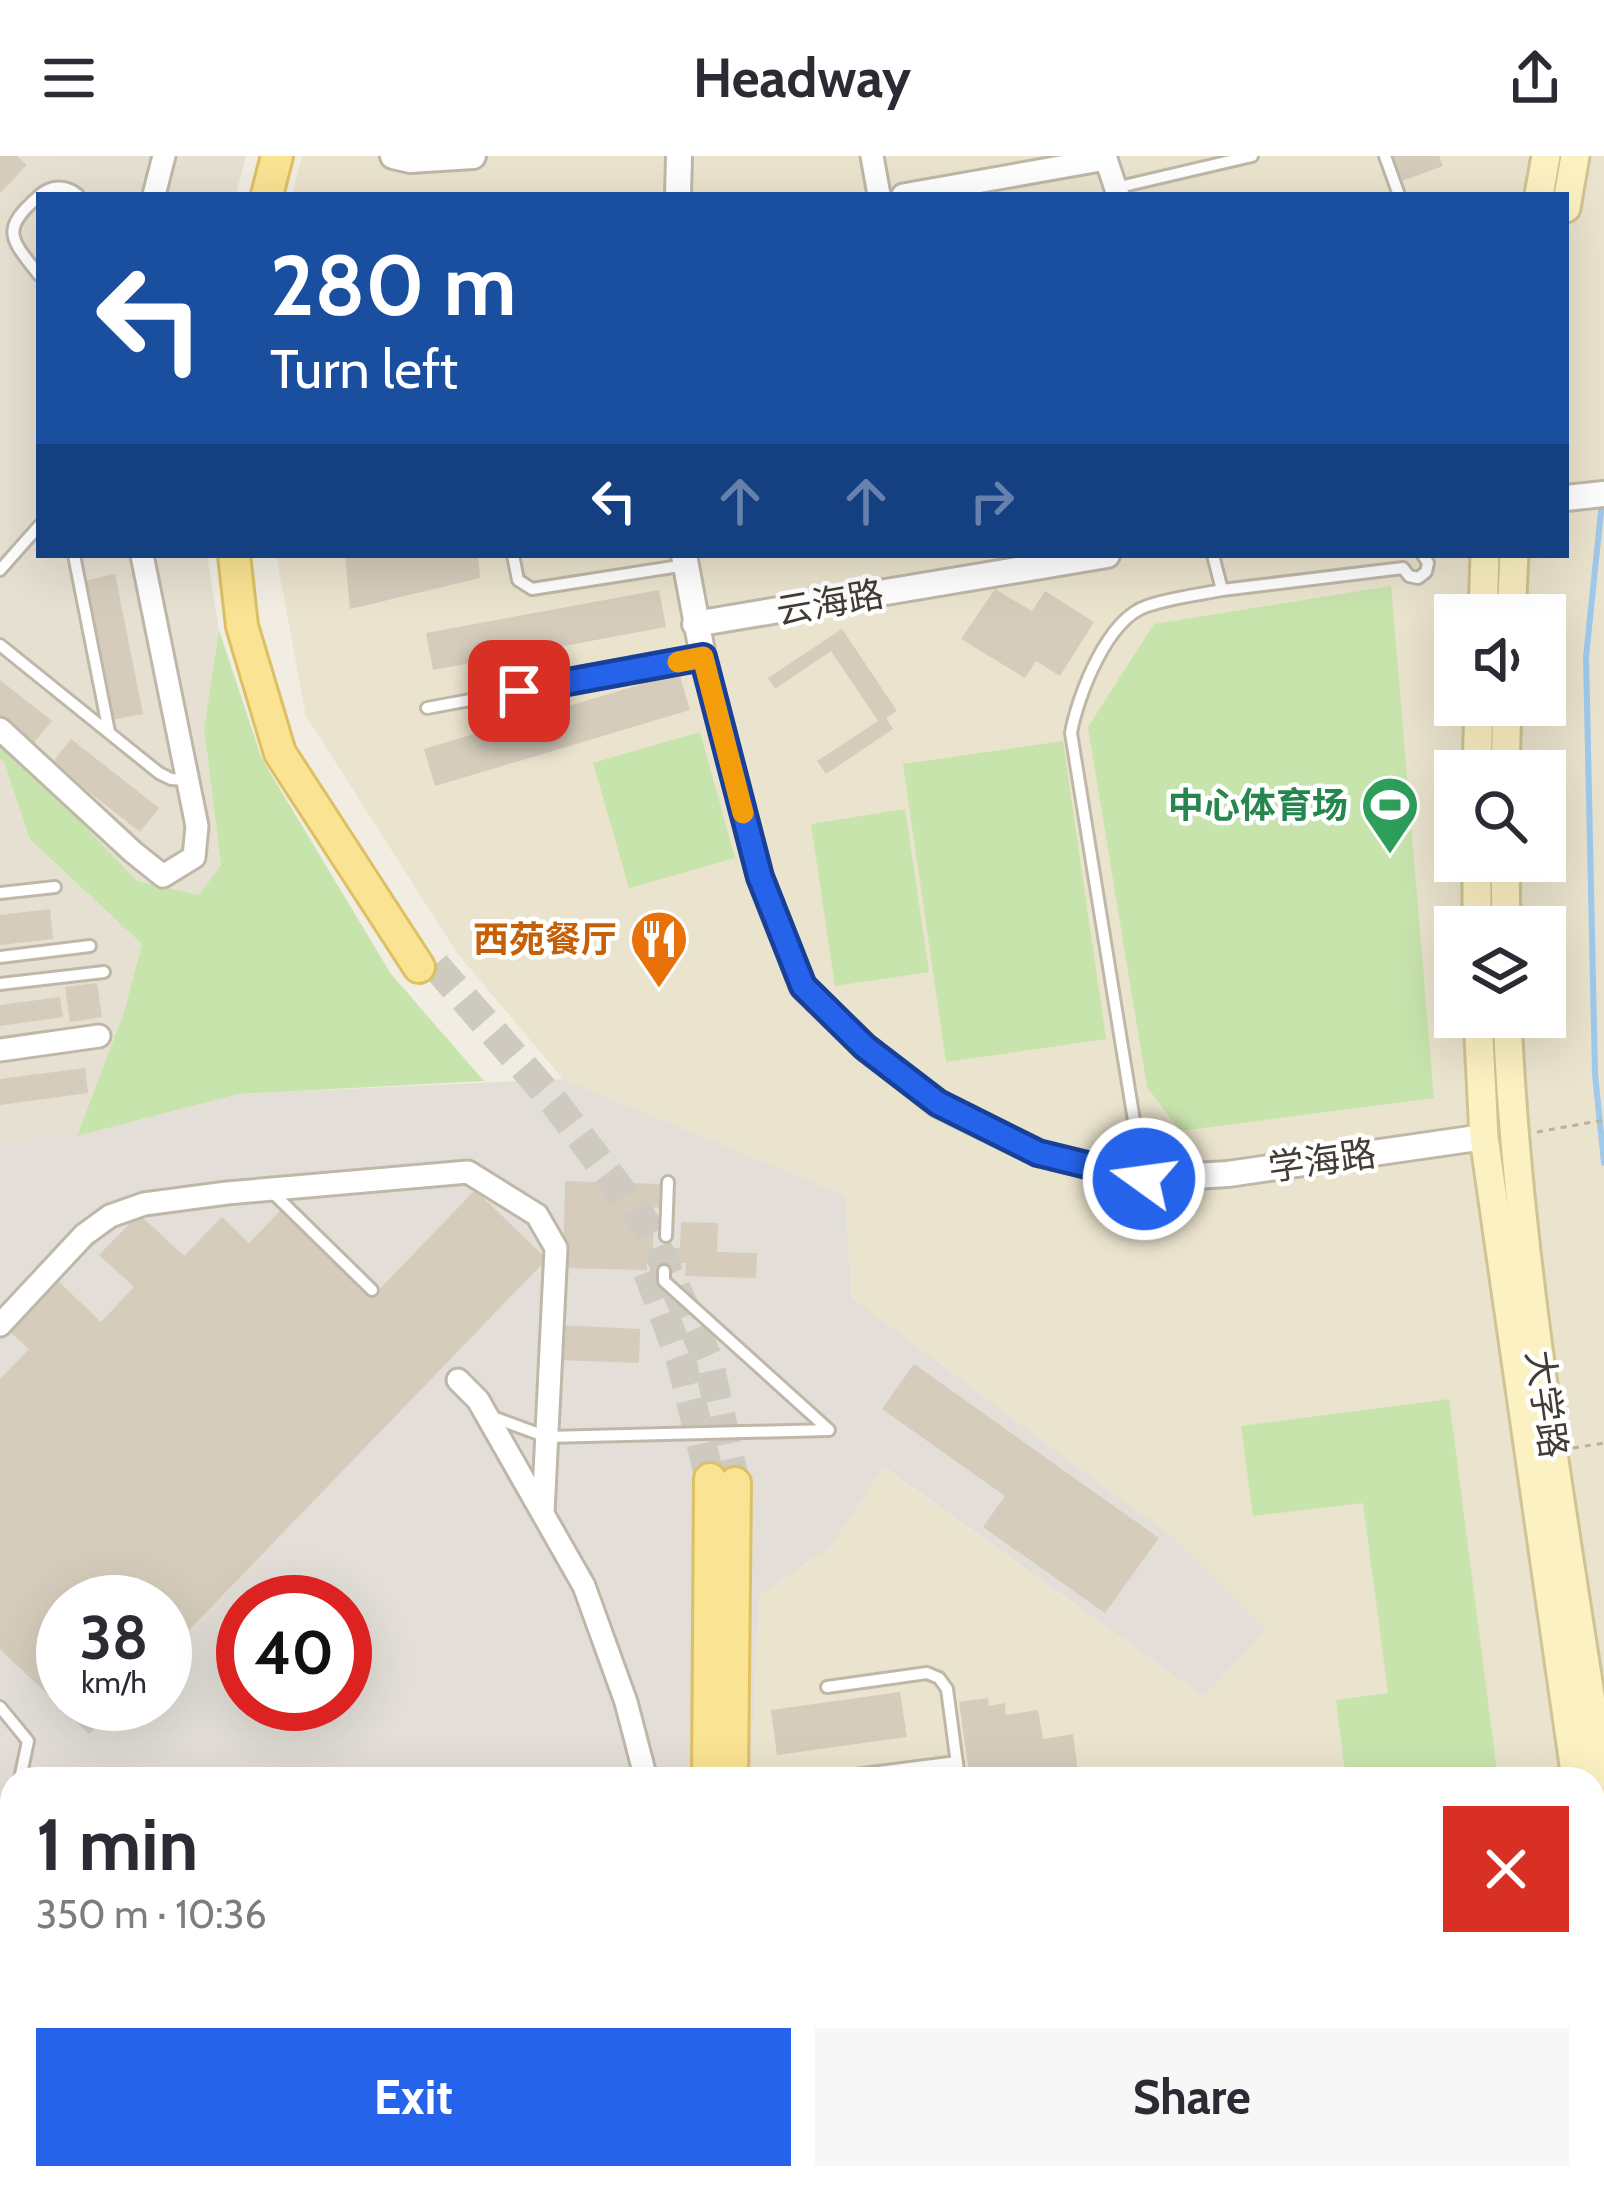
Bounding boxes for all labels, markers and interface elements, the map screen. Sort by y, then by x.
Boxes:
icon: menu [36,45,102,111]
text: Headway [693,45,911,111]
icon: share [1502,45,1568,111]
text: 280 m [270,234,516,336]
icon: left [72,240,228,396]
text: Turn left [270,336,458,402]
icon: left [581,468,647,534]
icon: ahead [707,468,773,534]
icon: ahead [833,468,899,534]
icon: right [959,468,1025,534]
street label: 云海路 [773,571,887,633]
map controls [1434,594,1566,1038]
button: sound [1434,594,1566,726]
pin [468,640,570,742]
icon: arrive [486,658,552,724]
button: search [1434,750,1566,882]
sports icon: 中心体育场 [1359,774,1421,856]
place label: 中心体育场 [1168,783,1348,827]
button: layers [1434,906,1566,1038]
restaurant icon: 西苑餐厅 [628,908,690,990]
place label: 西苑餐厅 [473,917,617,961]
position arrow [1081,1116,1207,1242]
street label: 学海路 [1265,1131,1379,1189]
street label: 大学路 [1518,1347,1576,1461]
speed limit sign: 40 [216,1575,372,1731]
text: 38 [80,1601,148,1674]
text: km/h [81,1664,147,1701]
text: 1 min [36,1801,198,1888]
button: close [1443,1806,1569,1932]
text: 350 m · 10:36 [36,1890,267,1938]
button: Exit [36,2028,791,2166]
button: Share [815,2028,1569,2166]

